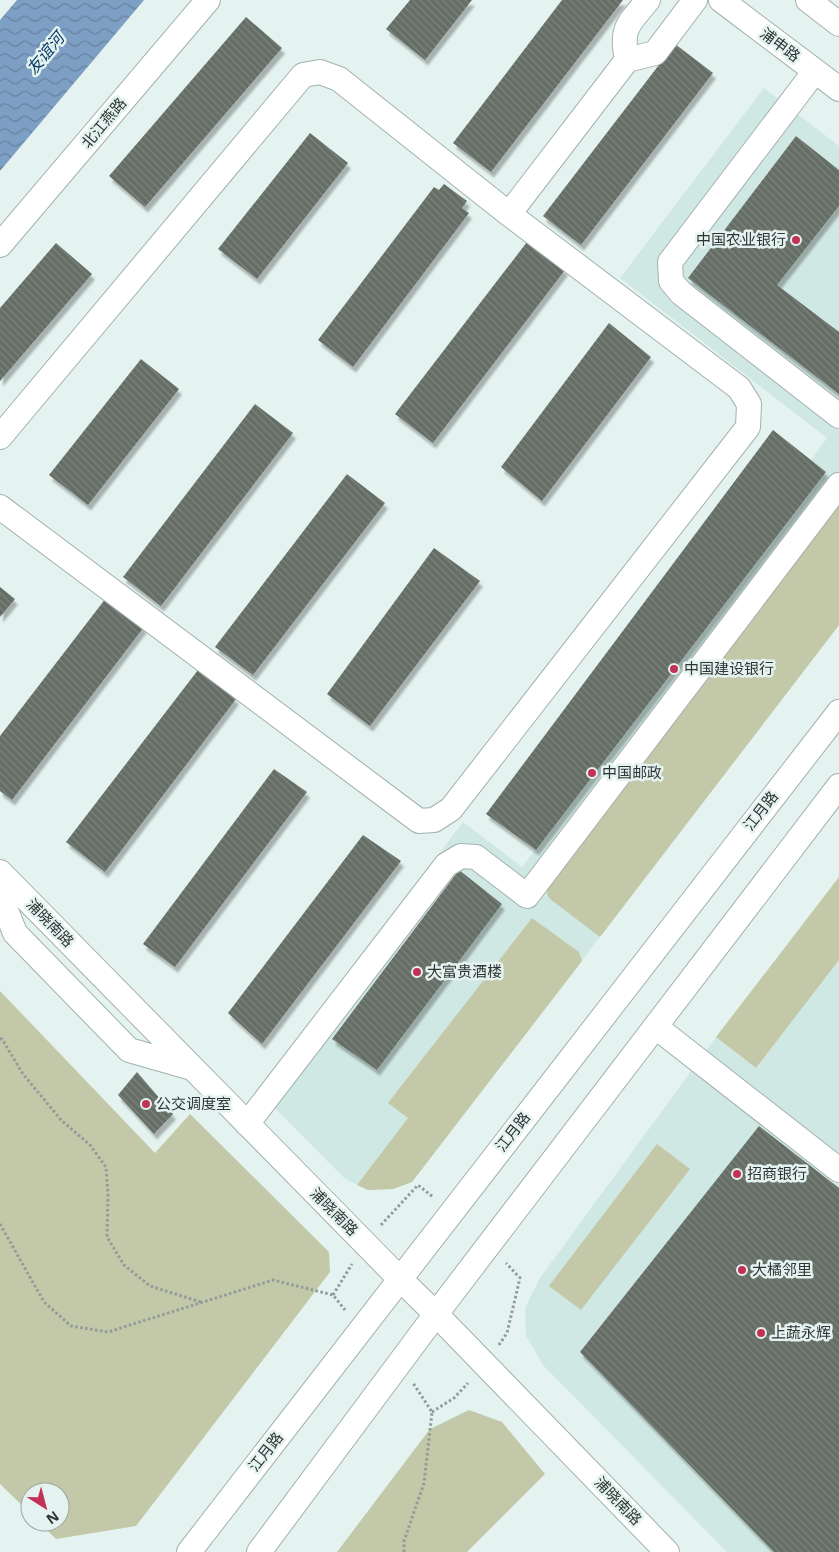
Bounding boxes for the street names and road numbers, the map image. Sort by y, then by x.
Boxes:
street label: 浦申路 [757,23,805,66]
street label: 北江燕路 [76,93,130,152]
street label: 江月路 [738,786,782,834]
street label: 浦晓南路 [23,894,79,951]
street label: 江月路 [490,1107,534,1155]
street label: 浦晓南路 [306,1183,363,1240]
street label: 江月路 [243,1427,287,1475]
street label: 浦晓南路 [591,1472,647,1529]

